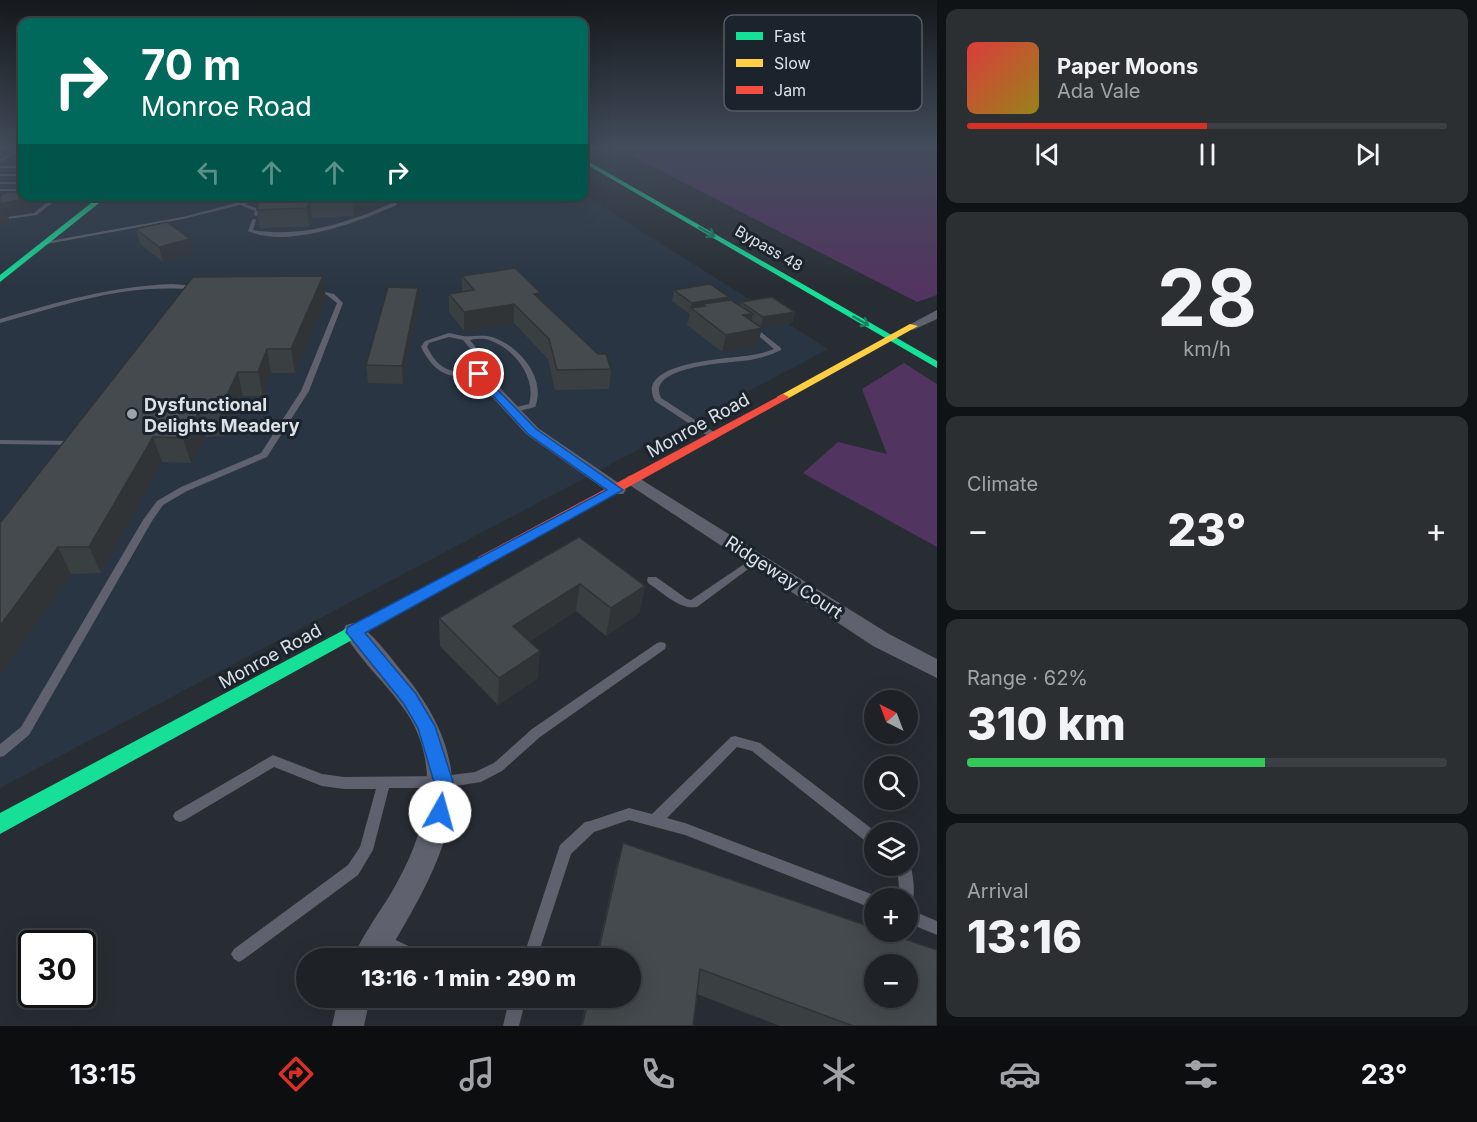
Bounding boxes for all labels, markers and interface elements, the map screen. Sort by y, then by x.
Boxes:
legend [724,15,922,111]
text: Fast [774,26,806,46]
text: 70 m [141,39,241,90]
icon: right [42,42,120,120]
text: Slow [774,53,811,73]
text: Paper Moons [1057,53,1198,79]
text: Ada Vale [1057,79,1140,103]
text: Jam [774,80,806,100]
text: Monroe Road [141,90,312,123]
icon: previous [1031,138,1064,171]
icon: pause [1191,138,1224,171]
icon: next [1351,138,1384,171]
icon: left [192,156,225,189]
icon: ahead [255,156,288,189]
icon: ahead [318,156,351,189]
icon: right [381,156,414,189]
street label: Bypass 48 [732,221,806,275]
one-way arrow [698,226,715,238]
text: 28 [1157,250,1257,345]
one-way arrow [852,315,869,327]
text: km/h [1183,337,1231,361]
pin [453,348,504,399]
icon: arrive [462,357,495,390]
street label: Monroe Road [643,388,753,462]
place label: Dysfunctional Delights Meadery [144,394,300,436]
marker: Dysfunctional Delights Meadery [125,407,139,421]
text: Climate [967,472,1038,496]
text: 23° [1168,502,1246,557]
text: − [967,510,989,550]
text: + [1425,510,1447,550]
street label: Ridgeway Court [721,531,847,623]
street label: Monroe Road [215,619,325,693]
text: Range · 62% [967,666,1088,690]
north arrow [864,690,918,744]
map controls [864,690,918,1008]
text: 310 km [967,696,1126,751]
button: search [864,756,918,810]
position arrow [408,780,472,844]
button: layers [864,822,918,876]
text: Arrival [967,879,1029,903]
button: + [864,888,918,942]
text: 13:16 [967,909,1082,964]
speed limit sign: 30 [18,930,96,1008]
button: − [864,954,918,1008]
text: 13:16 · 1 min · 290 m [361,965,576,991]
icon: directions [275,1053,317,1095]
icon: music [456,1053,498,1095]
icon: phone [637,1053,679,1095]
icon: climate [818,1053,860,1095]
icon: car [999,1053,1041,1095]
icon: filters [1180,1053,1222,1095]
text: 13:15 [69,1058,136,1091]
text: 23° [1361,1058,1407,1091]

